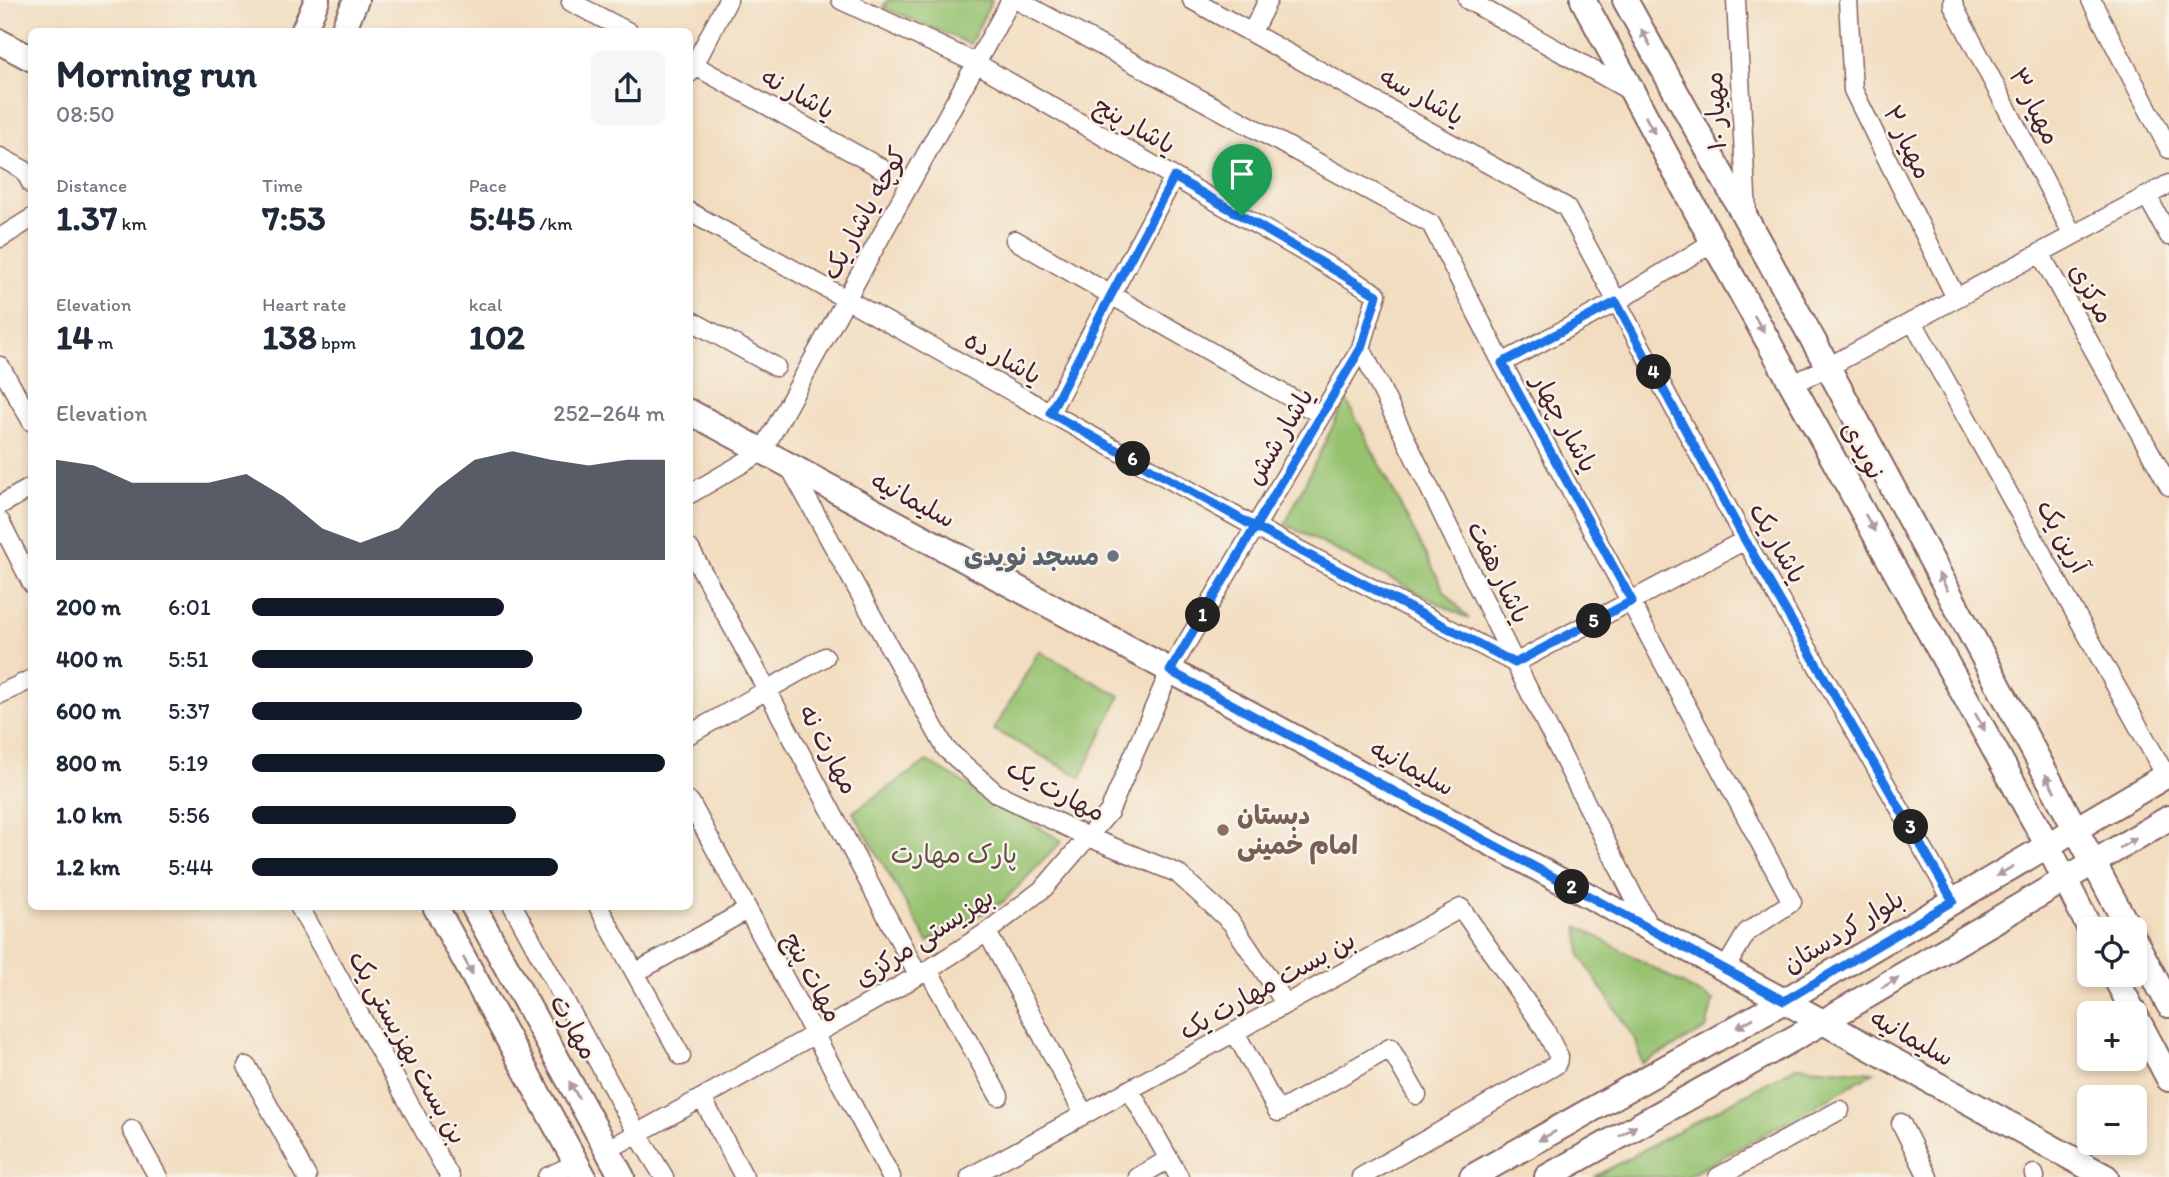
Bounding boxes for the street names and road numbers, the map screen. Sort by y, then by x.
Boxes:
street label: یاشار نه [755,60,841,126]
street label: یاشار سه [1374,60,1470,132]
street label: مهیار ۳ [2002,62,2068,150]
street label: مهیار ۱۰ [1697,71,1733,151]
street label: یاشار پنج [1087,89,1182,163]
street label: مهیار ۲ [1876,100,1940,184]
street label: کوچه یاشار یک [814,141,914,285]
street label: مرکزی [2062,257,2122,329]
street label: یاشار ده [959,323,1047,391]
street label: یاشار چهار [1524,367,1605,478]
street label: یاشار شش [1238,382,1320,490]
street label: نویدی [1834,415,1892,485]
street label: سلیمانیه [865,463,961,535]
street label: آرین یک [2030,494,2097,580]
street label: یاشار یک [1742,497,1814,589]
street label: یاشار هفت [1460,515,1538,629]
street label: مهارت نه [792,698,866,800]
street label: سلیمانیه [1364,731,1460,803]
street label: مهارت یک [1001,752,1111,828]
street label: بهزیستی مرکزی [848,880,1000,995]
street label: بلوار کردستان [1776,882,1910,980]
street label: بن بست مهارت یک [1173,923,1361,1047]
street label: مهات پنج [774,926,850,1028]
street label: بن بست بهزیستی یک [341,945,474,1150]
street label: مهارت [543,989,605,1065]
street label: سلیمانیه [1864,1001,1960,1073]

